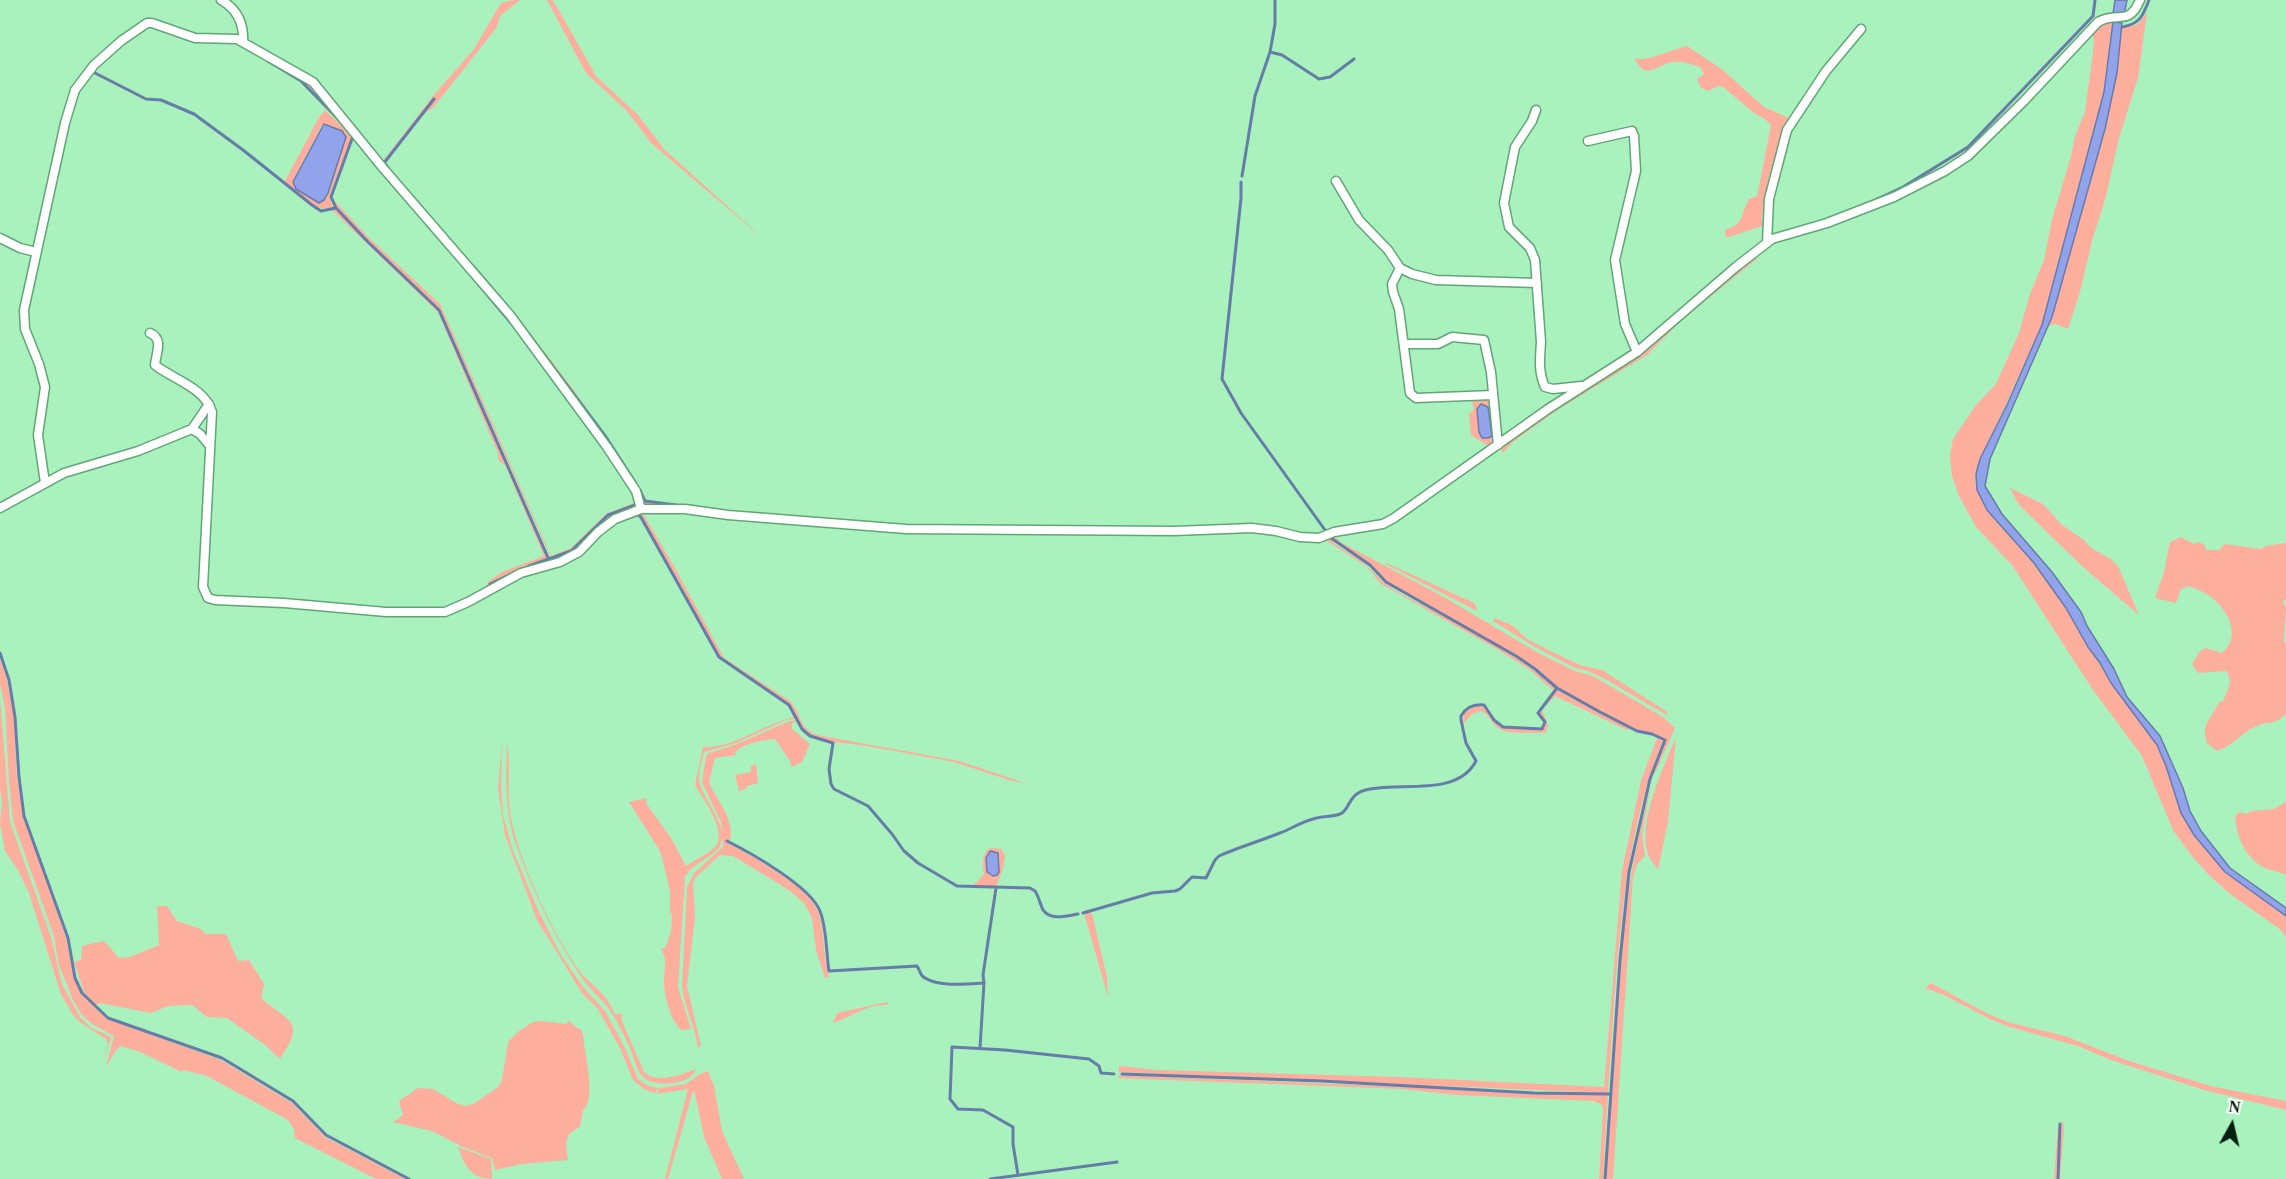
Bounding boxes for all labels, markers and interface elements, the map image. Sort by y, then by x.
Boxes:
north arrow [2202,1095,2262,1155]
text: N [2228,1097,2241,1116]

